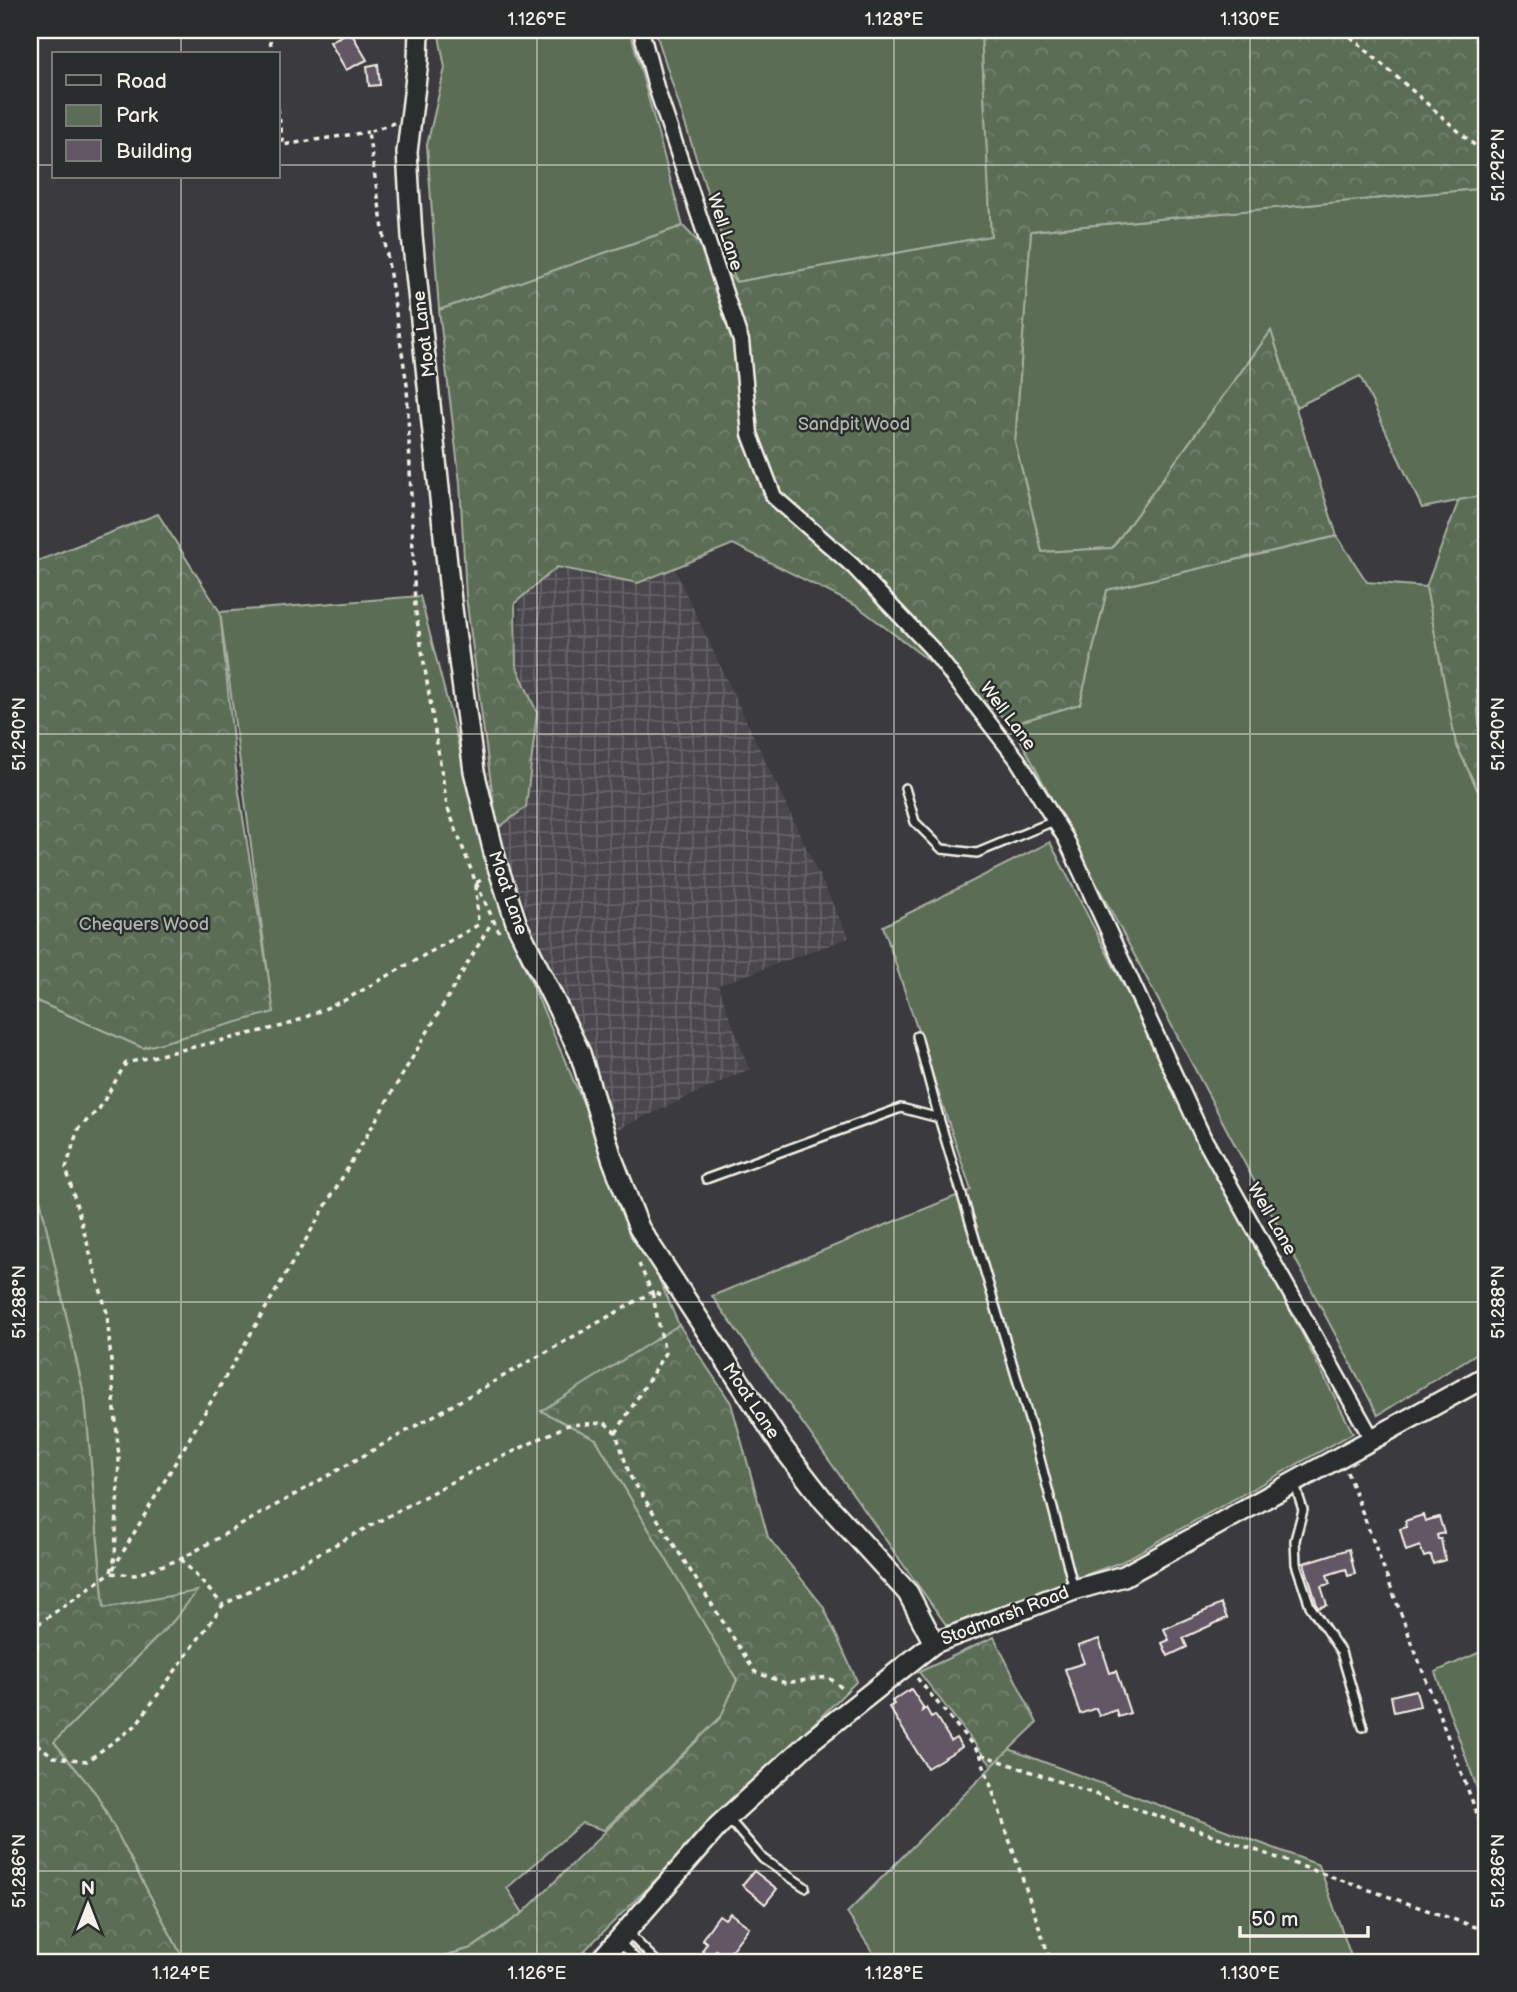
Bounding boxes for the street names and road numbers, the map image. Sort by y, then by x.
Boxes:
street label: Well Lane [703,191,747,273]
street label: Moat Lane [408,289,440,379]
street label: Well Lane [976,678,1041,754]
street label: Moat Lane [484,848,532,938]
street label: Well Lane [1243,1179,1301,1259]
street label: Moat Lane [718,1359,784,1443]
street label: Stodmarsh Road [938,1582,1072,1650]

